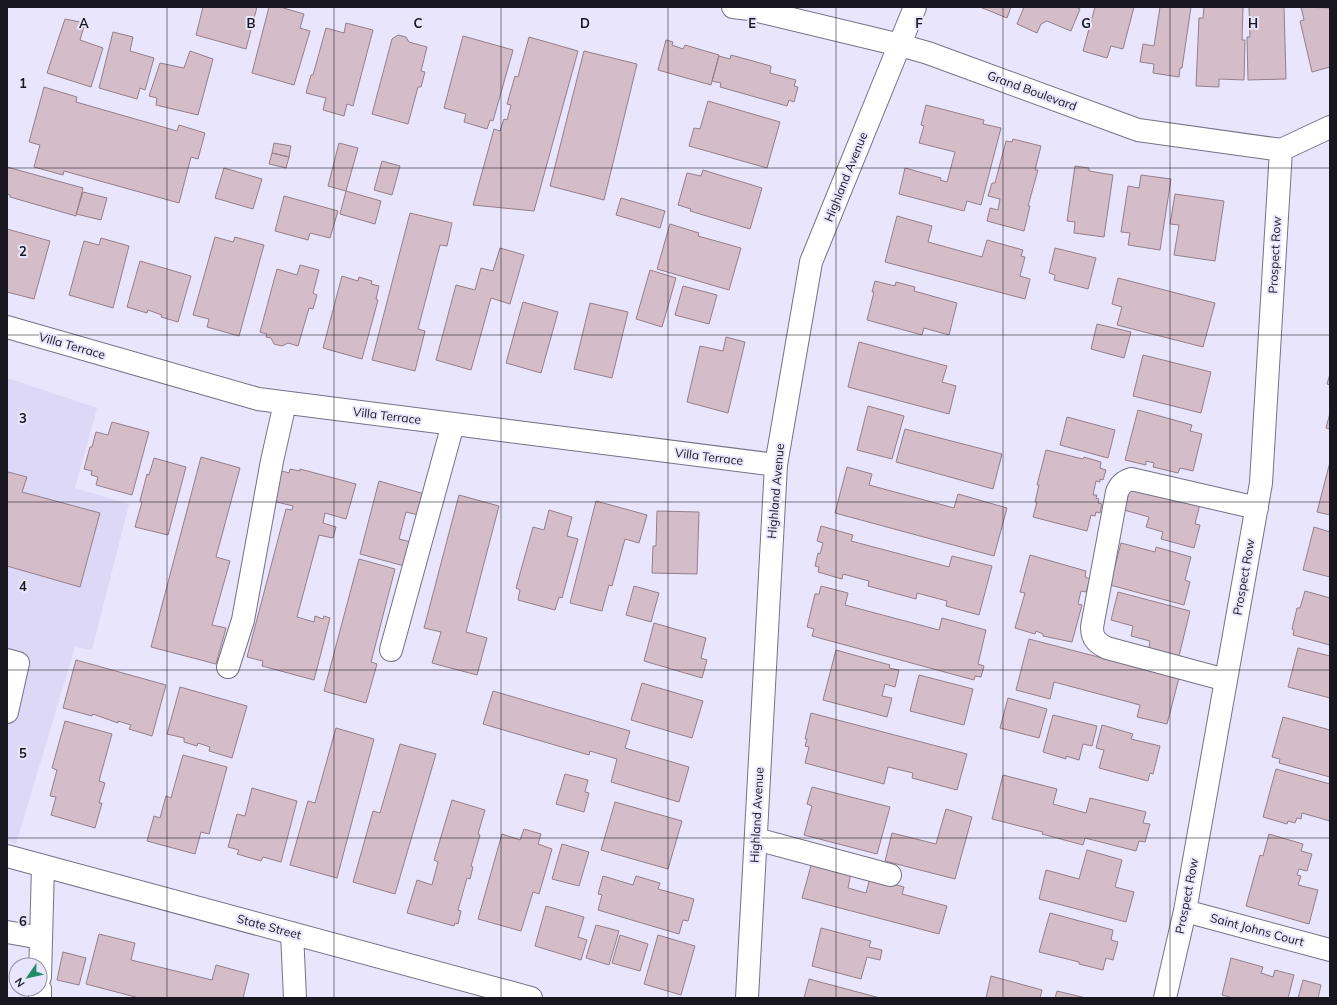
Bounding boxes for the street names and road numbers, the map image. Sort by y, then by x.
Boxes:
street label: Grand Boulevard [986,67,1079,114]
street label: Highland Avenue [821,130,870,224]
street label: Prospect Row [1265,215,1284,294]
street label: Villa Terrace [37,329,107,362]
street label: Villa Terrace [352,404,422,427]
street label: Highland Avenue [764,443,787,539]
street label: Villa Terrace [674,445,744,468]
street label: Prospect Row [1229,537,1258,616]
street label: Highland Avenue [747,767,766,863]
street label: Prospect Row [1172,856,1201,935]
street label: Saint Johns Court [1209,910,1306,949]
street label: State Street [235,911,303,942]

